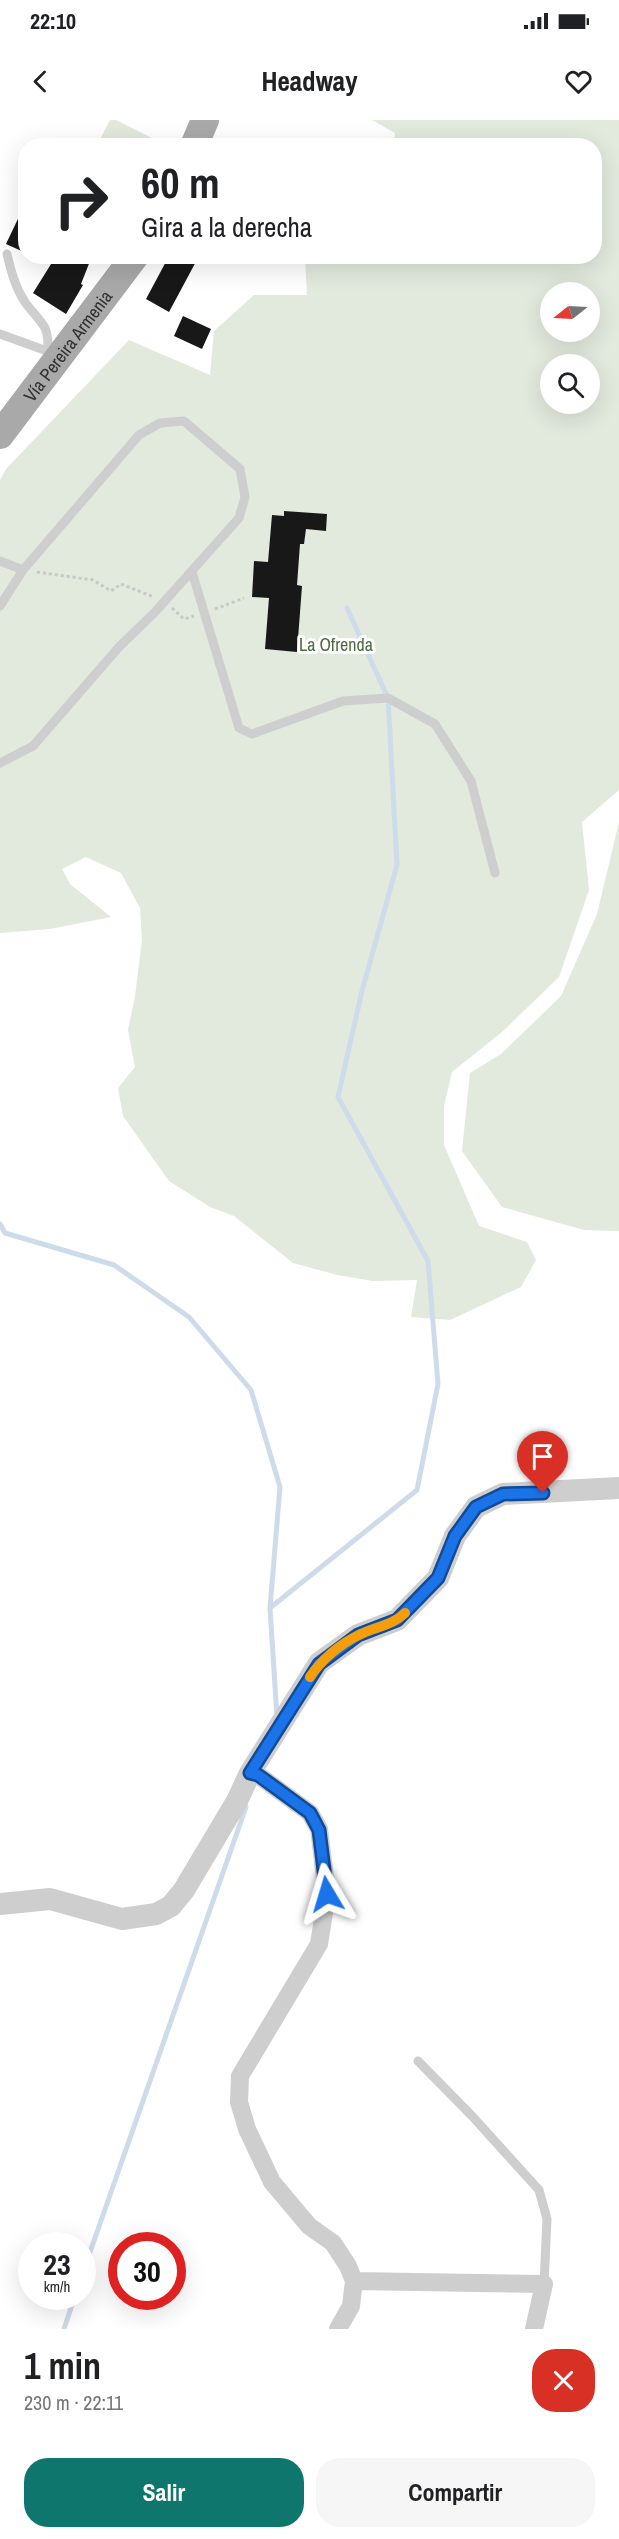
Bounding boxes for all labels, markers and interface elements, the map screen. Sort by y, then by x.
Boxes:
text: 22:10 [30,6,76,36]
text: Headway [262,63,358,99]
icon: back [24,65,57,98]
icon: heart [562,65,595,98]
text: 60 m [141,155,220,211]
icon: right [42,162,120,240]
text: Gira a la derecha [141,209,312,245]
north arrow [540,282,600,342]
map controls [540,282,600,414]
street label: Vía Pereira Armenia [17,285,118,406]
button: search [540,354,600,414]
park label: La Ofrenda [299,632,373,657]
pin [517,1431,568,1493]
icon: arrive [526,1440,559,1473]
position arrow [295,1862,359,1926]
speed limit sign: 30 [108,2232,186,2310]
text: 23 [43,2244,71,2284]
text: km/h [44,2276,70,2297]
text: 1 min [24,2342,101,2390]
button: close [532,2349,595,2412]
text: 230 m · 22:11 [24,2389,123,2416]
button: Salir [24,2458,304,2527]
button: Compartir [316,2458,595,2527]

